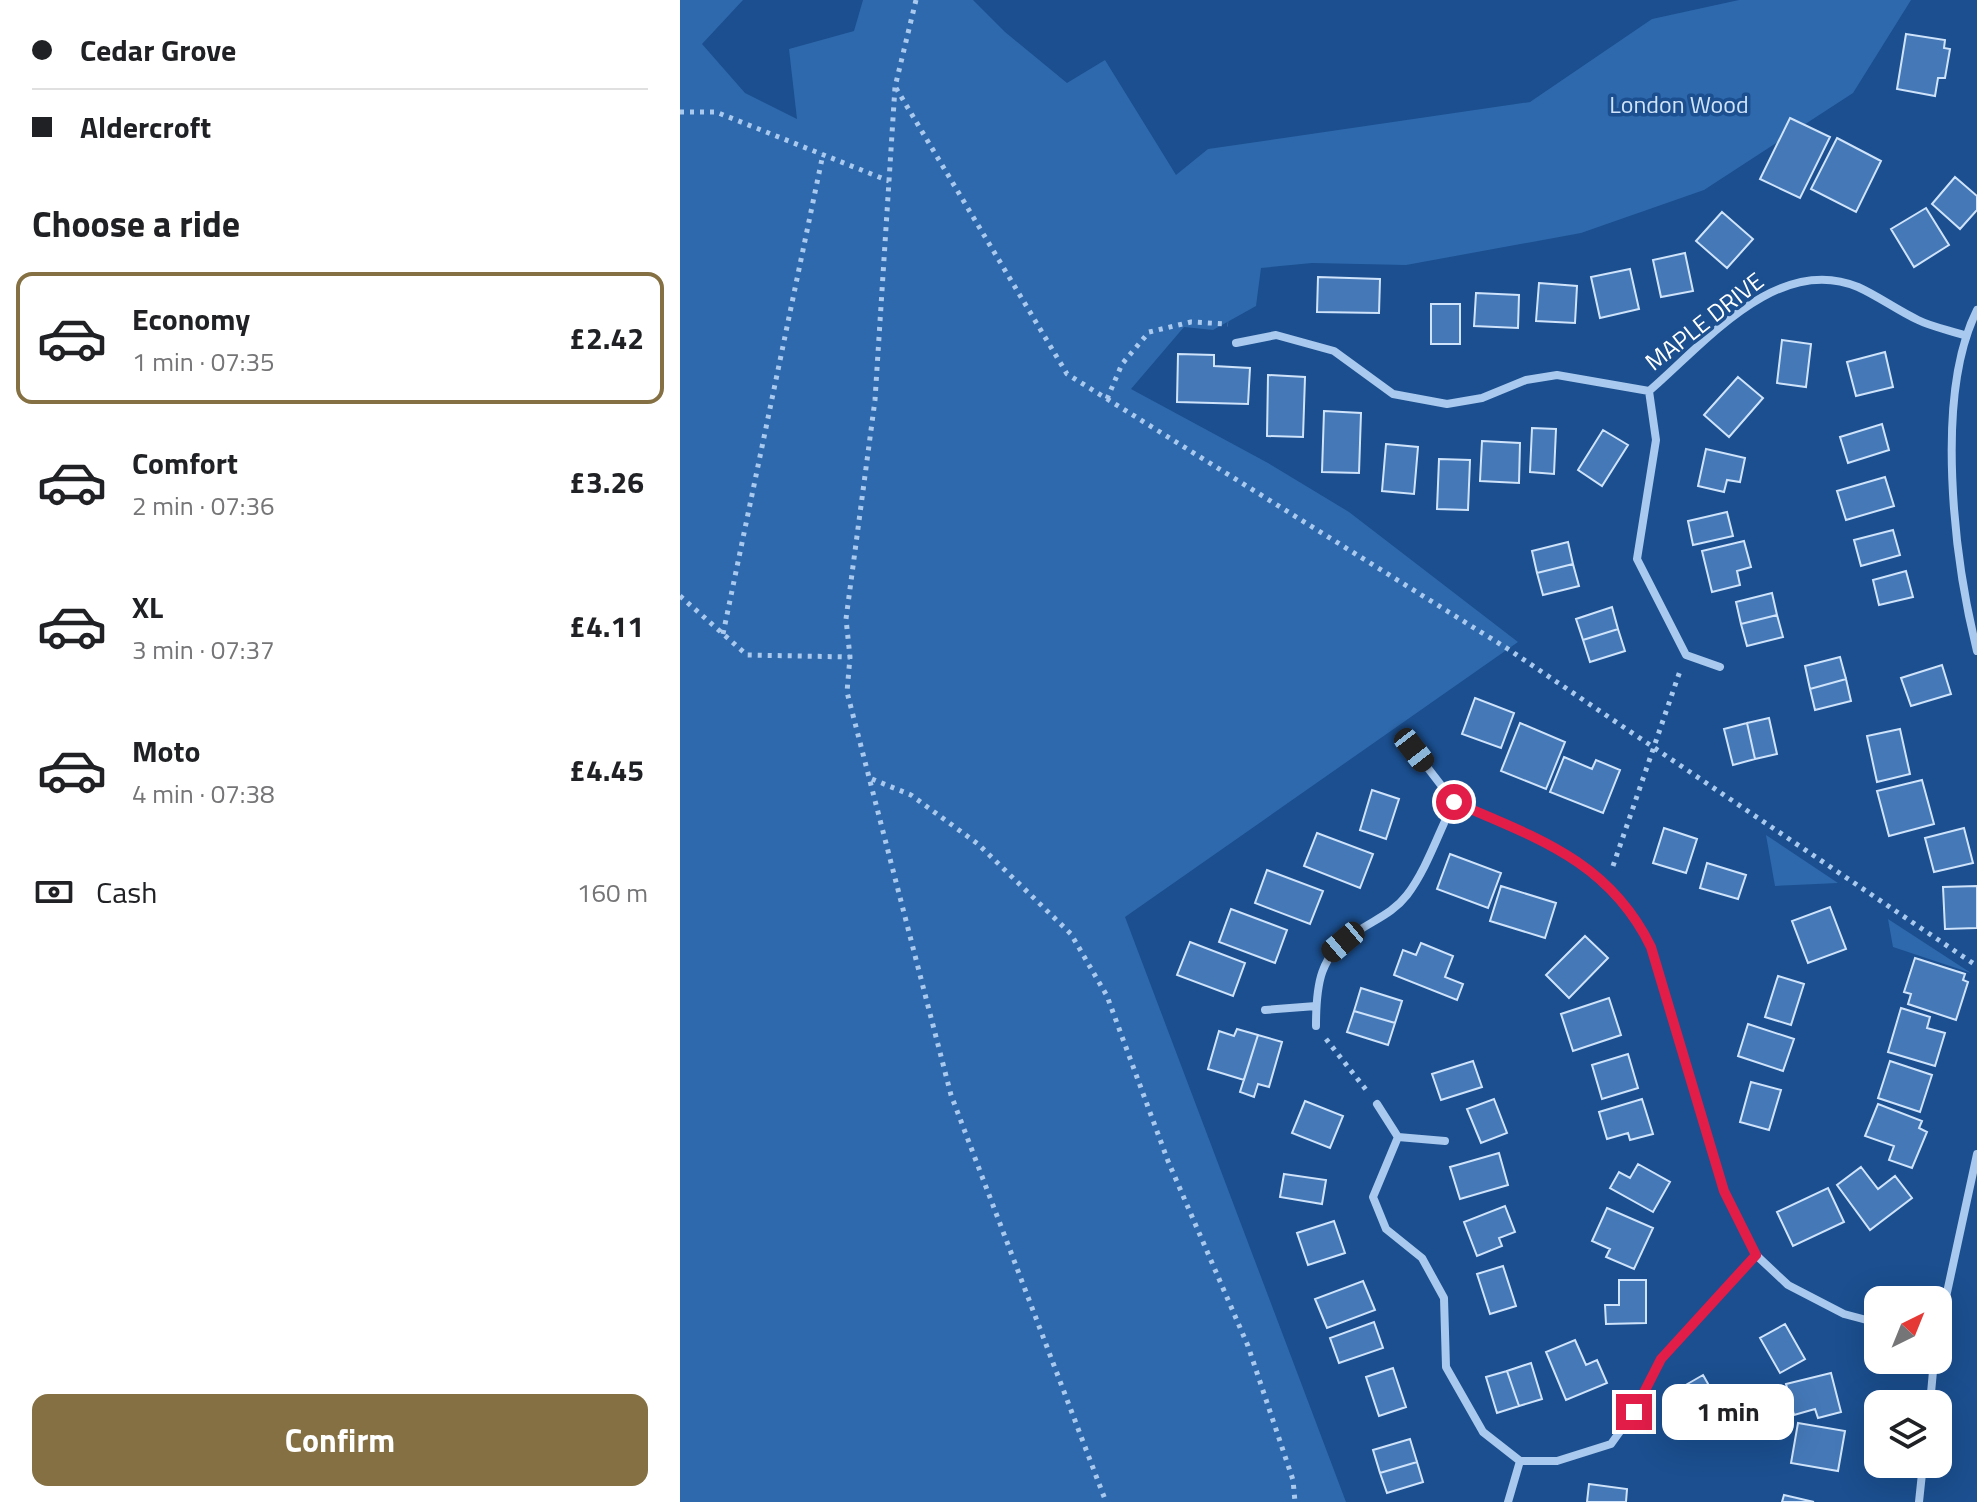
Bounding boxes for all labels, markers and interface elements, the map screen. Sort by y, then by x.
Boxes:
text: Cedar Grove [80,27,236,73]
park label: London Wood [1609,86,1749,122]
text: Aldercroft [80,104,211,150]
text: Choose a ride [32,196,240,251]
street label: MAPLE DRIVE [1637,263,1771,379]
text: Economy [132,296,250,342]
icon: car [36,302,108,374]
text: £2.42 [569,315,644,361]
text: 1 min · 07:35 [132,342,275,381]
text: Comfort [132,440,238,486]
icon: car [36,446,108,518]
text: £3.26 [569,459,644,505]
text: 2 min · 07:36 [132,486,275,525]
text: XL [132,584,163,630]
icon: car [36,590,108,662]
text: £4.11 [569,603,644,649]
text: 3 min · 07:37 [132,630,275,669]
car [1390,724,1438,776]
text: Moto [132,728,200,774]
icon: car [36,734,108,806]
text: £4.45 [569,747,644,793]
text: 4 min · 07:38 [132,774,275,813]
route start [1436,784,1472,820]
text: Cash [96,869,157,915]
icon: cash [32,870,76,914]
text: 160 m [577,873,648,912]
car [1317,917,1369,967]
north arrow [1864,1286,1952,1374]
map controls [1864,1286,1952,1478]
callout: 1 min [1662,1384,1794,1440]
button: layers [1864,1390,1952,1478]
text: 1 min [1696,1392,1760,1431]
button: Confirm [32,1394,648,1486]
route end [1616,1394,1652,1430]

